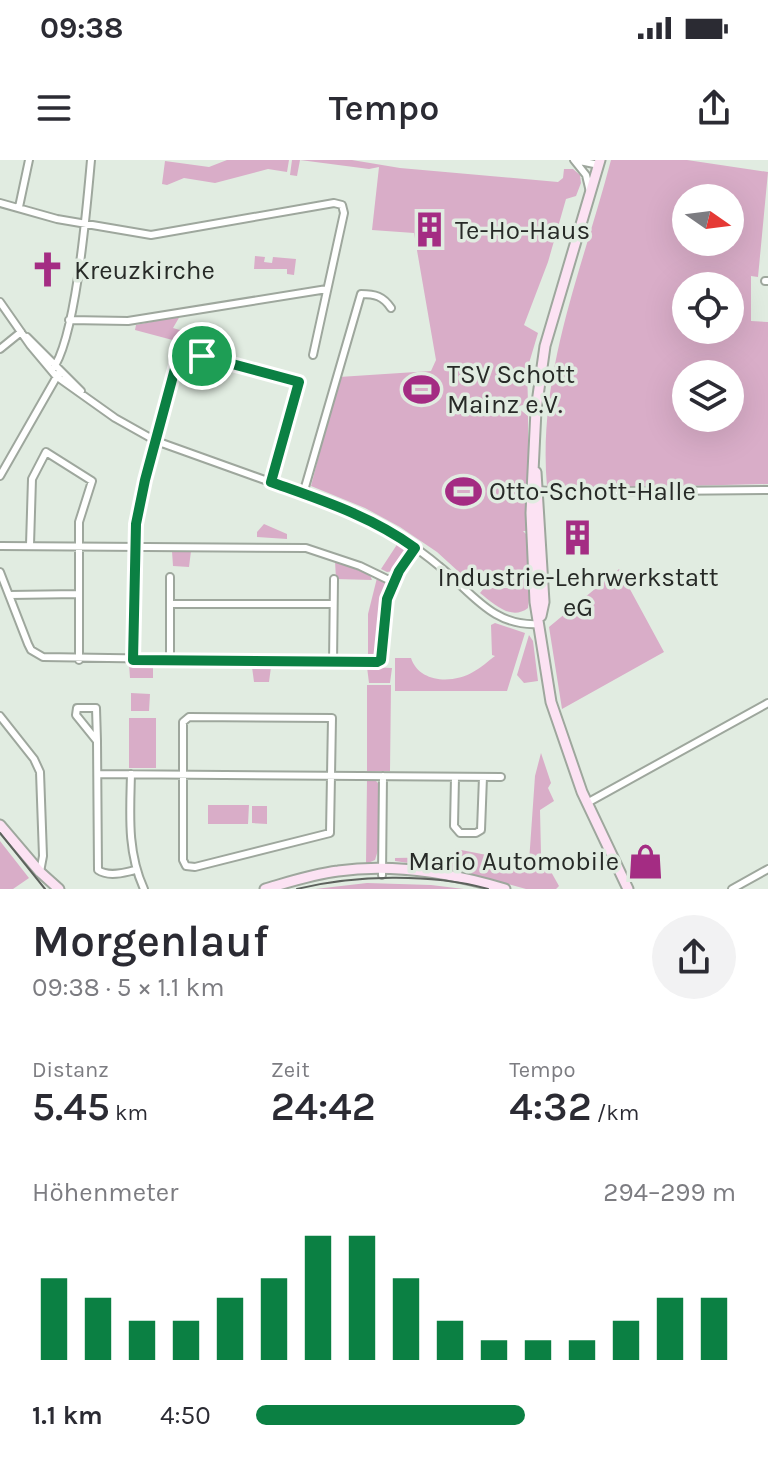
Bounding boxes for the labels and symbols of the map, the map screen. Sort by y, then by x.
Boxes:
north arrow [672,184,744,256]
building icon: Te-Ho-Haus [410,211,448,249]
place label: Te-Ho-Haus [455,215,590,246]
church icon: Kreuzkirche [29,251,67,289]
place label: Kreuzkirche [74,255,215,286]
pin [168,322,236,390]
place label: TSV Schott Mainz e.V. [447,359,575,420]
sports icon: TSV Schott Mainz e.V. [402,370,440,408]
sports icon: Otto-Schott-Halle [444,472,482,510]
place label: Otto-Schott-Halle [489,476,696,507]
building icon: Industrie-Lehrwerkstatt eG [559,519,597,557]
place label: Industrie-Lehrwerkstatt eG [437,562,719,623]
shop icon: Mario Automobile [626,842,664,880]
place label: Mario Automobile [408,846,619,877]

